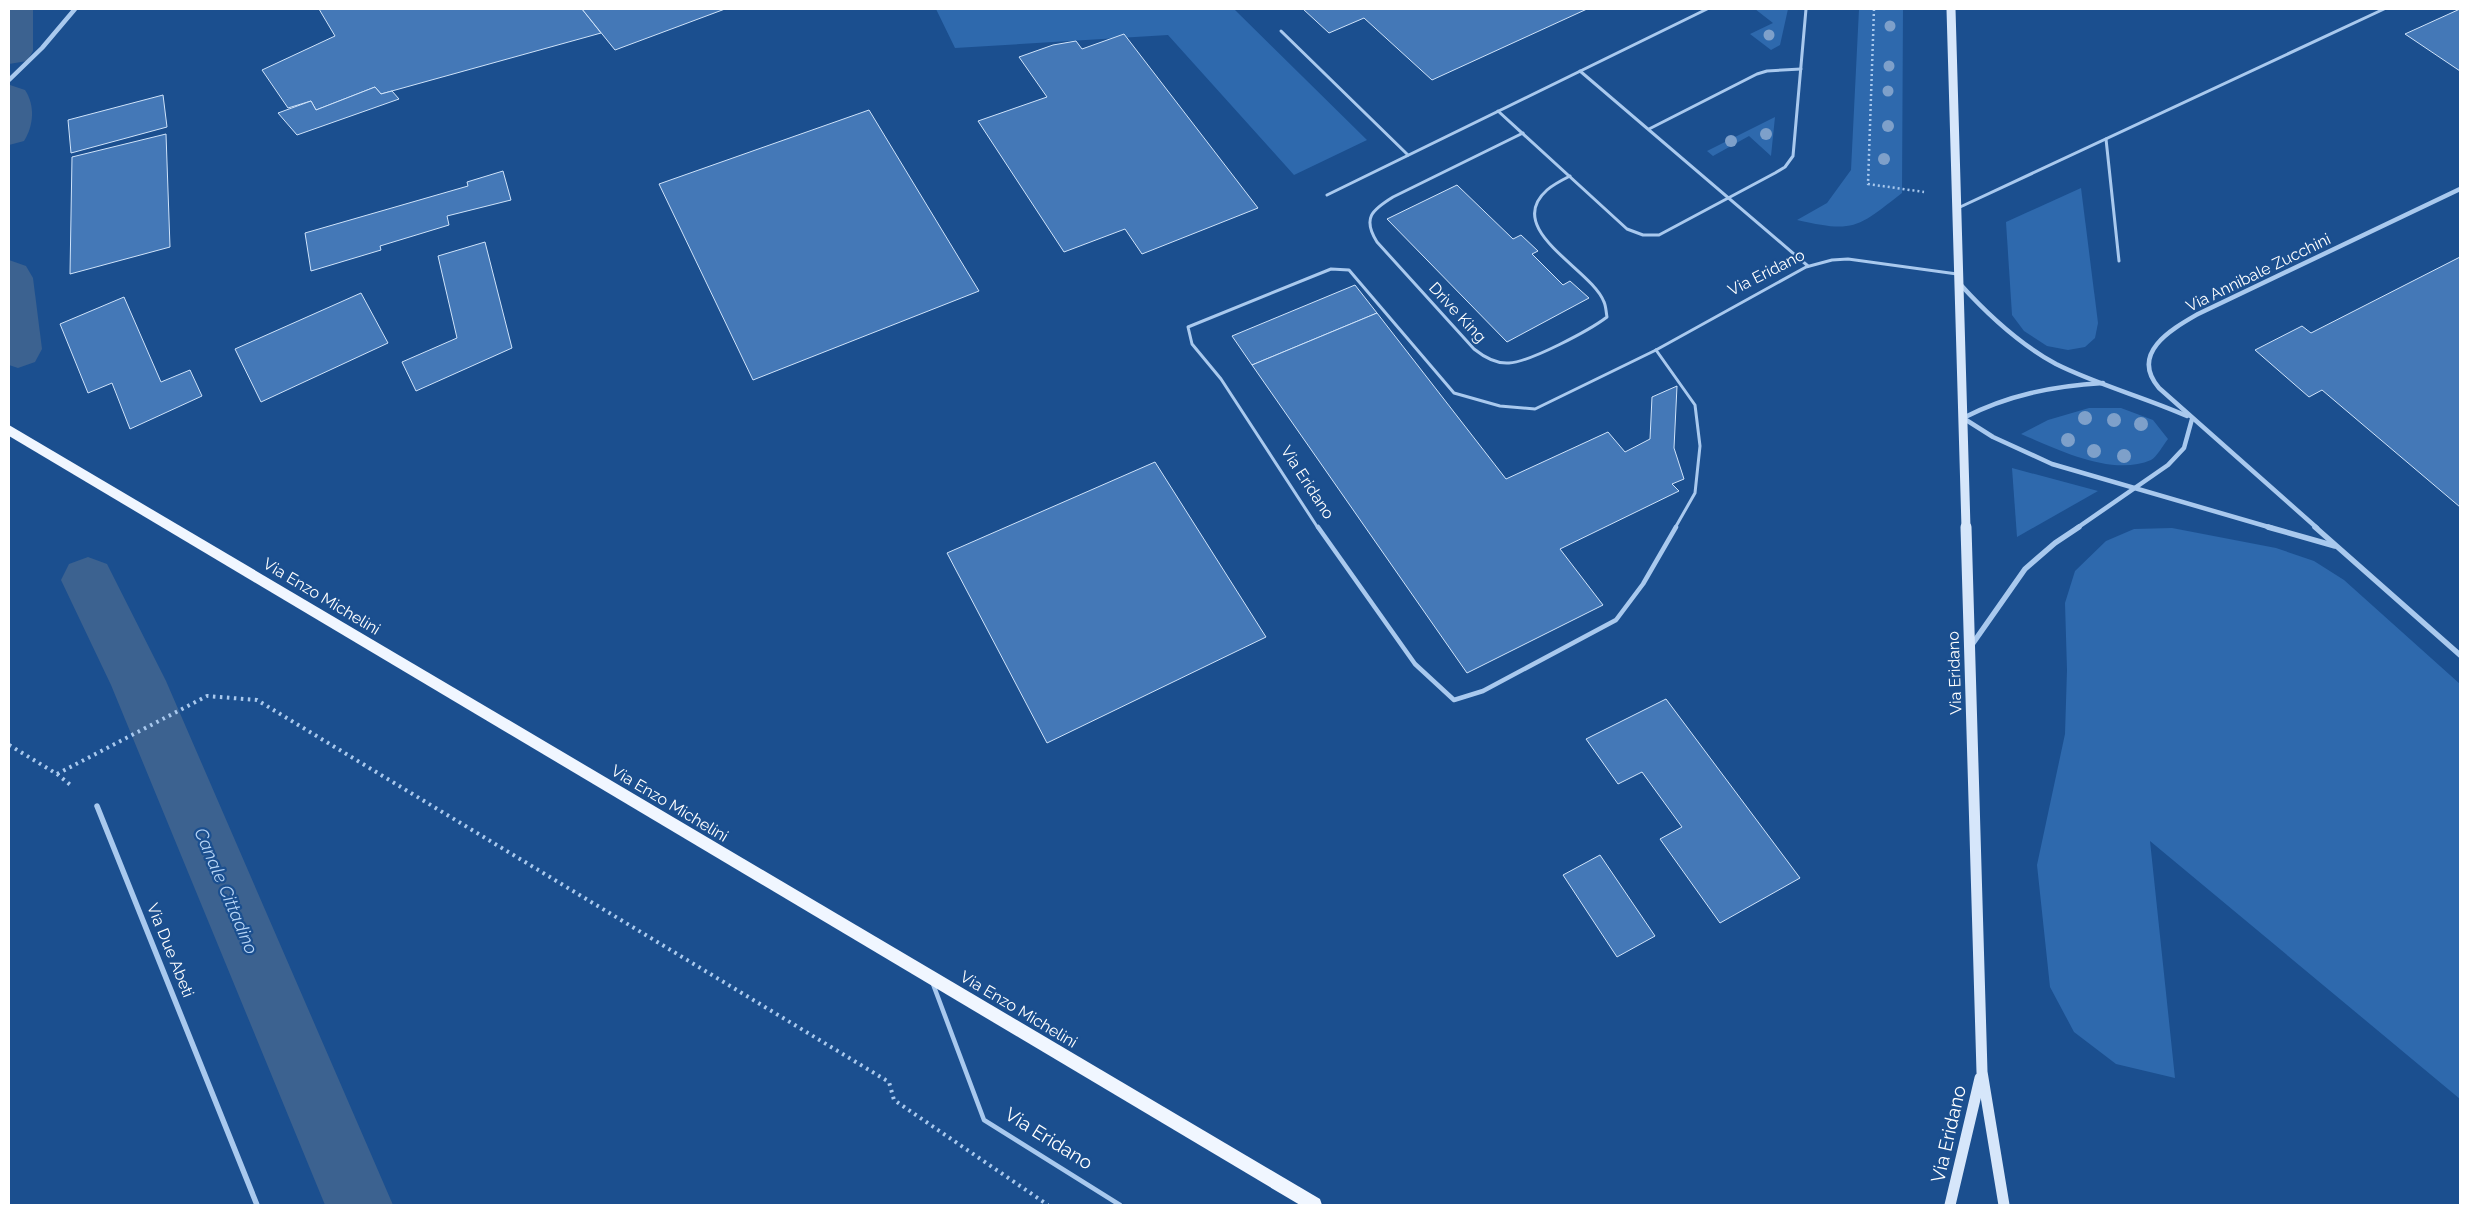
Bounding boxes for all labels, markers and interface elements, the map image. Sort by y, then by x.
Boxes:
street label: Via Annibale Zucchini [2183,229,2334,316]
street label: Via Eridano [1725,245,1808,300]
street label: Drive King [1425,278,1490,346]
street label: Via Eridano [1277,442,1338,522]
street label: Via Enzo Michelini [260,554,384,639]
street label: Via Eridano [1944,631,1965,715]
street label: Via Enzo Michelini [608,761,732,846]
water label: Canale Cittadino [190,825,262,957]
street label: Via Due Abeti [143,900,198,1000]
street label: Via Enzo Michelini [957,967,1081,1052]
street label: Via Eridano [1926,1083,1970,1185]
street label: Via Eridano [1001,1102,1097,1174]

